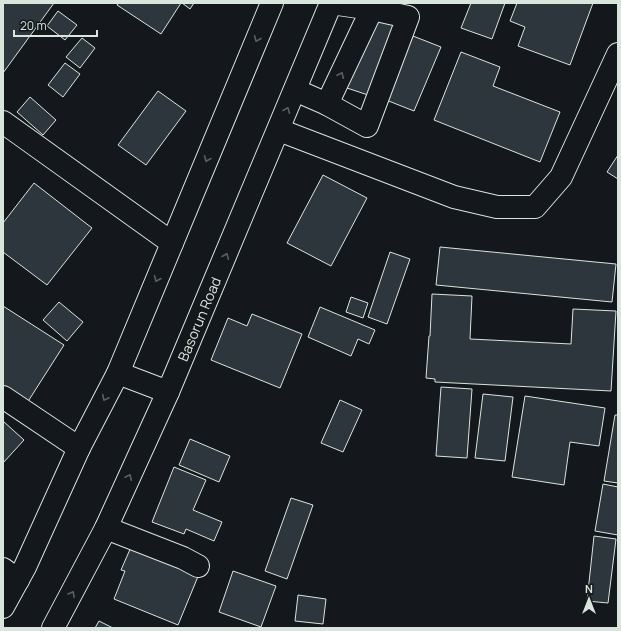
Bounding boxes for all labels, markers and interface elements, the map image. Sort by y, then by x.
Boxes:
scale bar [14,12,97,38]
text: 20 m [20,17,47,34]
one-way arrow [254,36,262,43]
one-way arrow [336,72,344,79]
one-way arrow [282,106,290,114]
one-way arrow [204,156,212,163]
one-way arrow [221,252,229,260]
one-way arrow [154,274,162,282]
street label: Basorun Road [173,274,225,364]
one-way arrow [102,394,109,401]
one-way arrow [124,474,132,482]
north arrow [569,579,609,619]
text: N [585,581,593,596]
one-way arrow [67,591,74,598]

